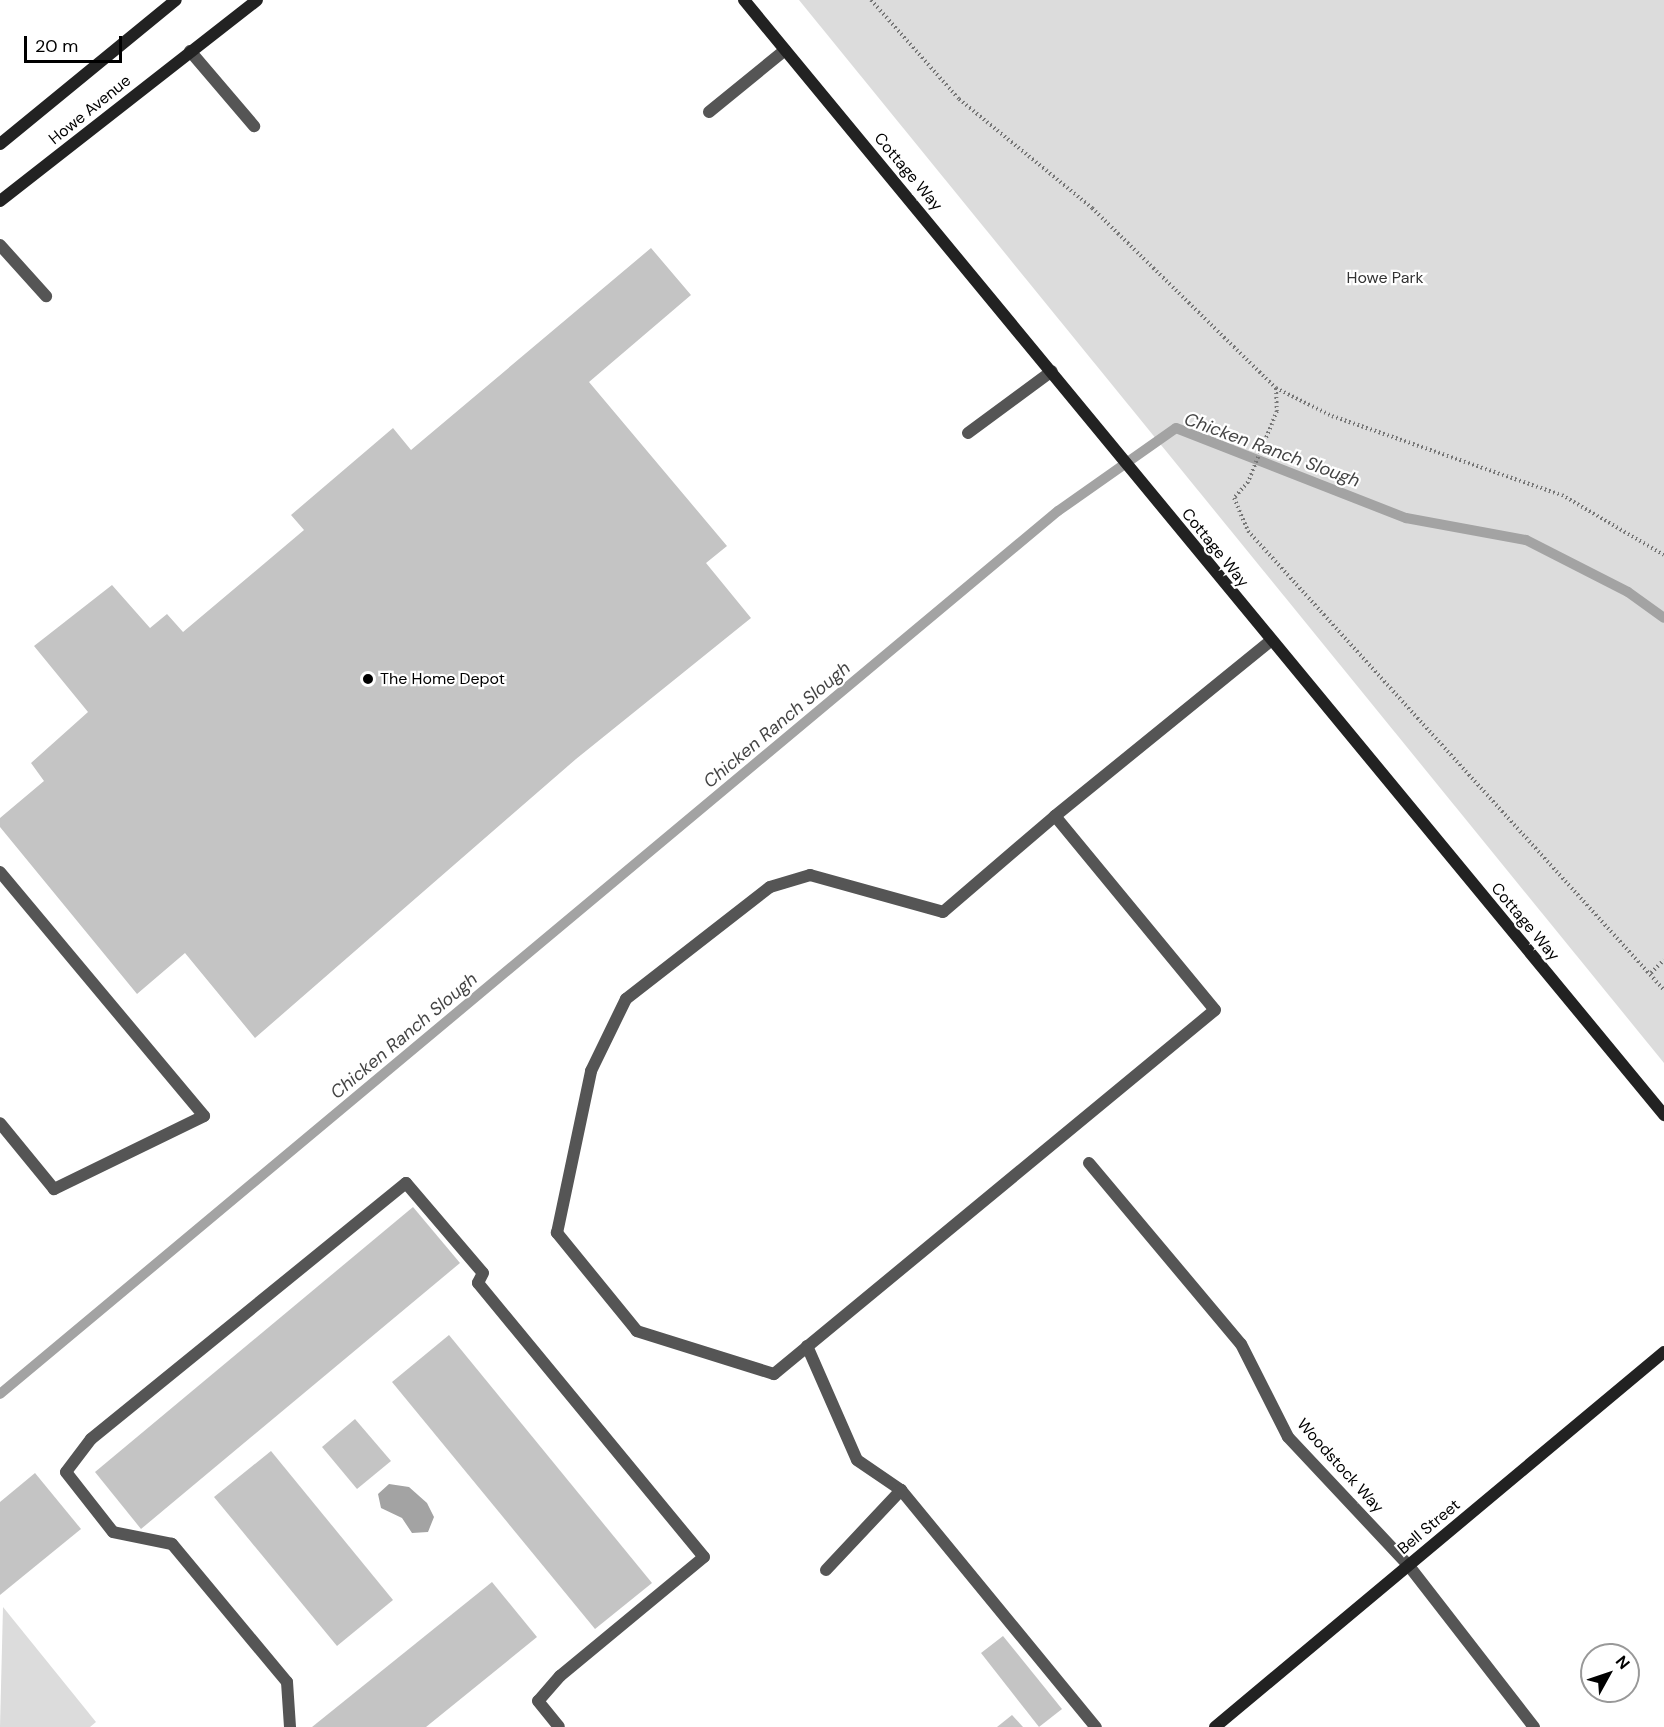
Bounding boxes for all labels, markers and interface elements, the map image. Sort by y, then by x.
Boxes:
scale bar [27,24,124,62]
text: 20 m [35,34,78,58]
street label: Howe Avenue [45,71,135,149]
street label: Cottage Way [870,129,946,215]
park label: Howe Park [1347,268,1423,288]
water label: Chicken Ranch Slough [1181,408,1363,492]
street label: Cottage Way [1177,505,1253,591]
water label: Chicken Ranch Slough [699,657,855,793]
place label: The Home Depot [380,669,505,689]
marker: The Home Depot [361,672,375,686]
street label: Cottage Way [1487,879,1563,965]
water label: Chicken Ranch Slough [326,968,482,1104]
street label: Woodstock Way [1293,1415,1387,1517]
street label: Bell Street [1394,1495,1464,1559]
north arrow [1580,1643,1640,1703]
text: N [1611,1651,1634,1674]

